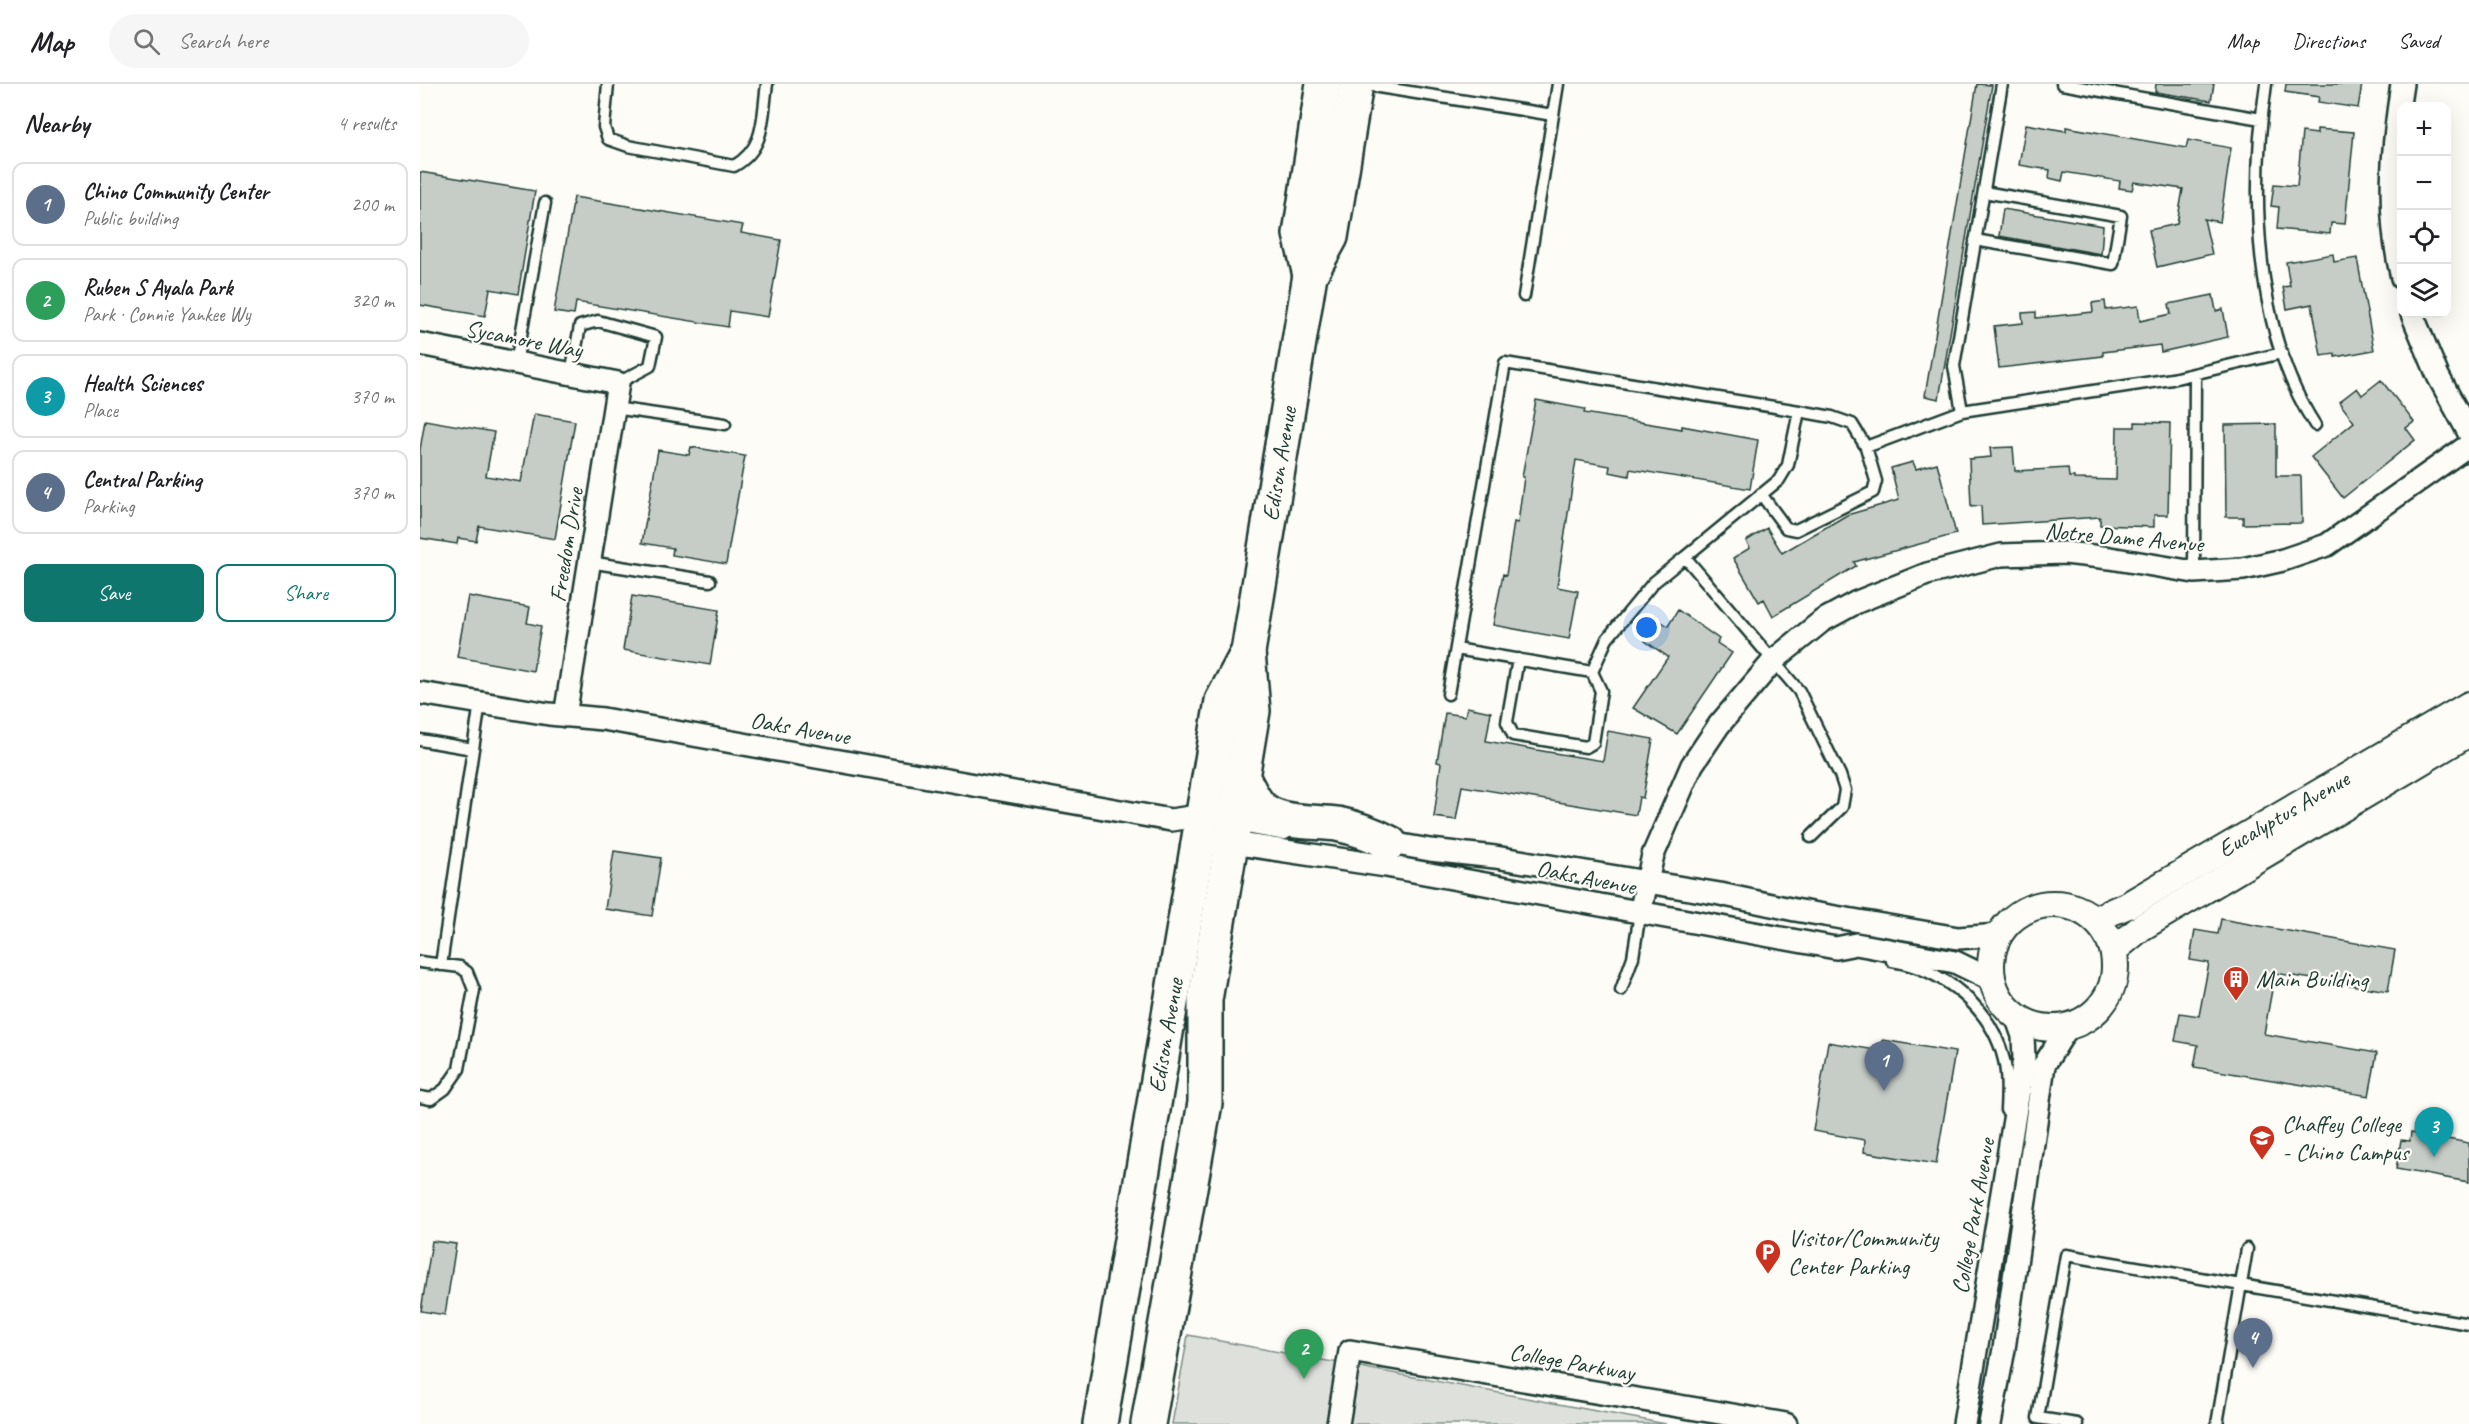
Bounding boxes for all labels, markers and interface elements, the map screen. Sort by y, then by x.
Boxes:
search box [109,14,529,68]
text: Map [30,24,73,59]
icon: search [130,25,163,58]
text: Search here [178,27,268,55]
text: Map [2227,28,2259,54]
text: Directions [2292,28,2365,54]
text: Saved [2398,28,2439,54]
map controls [2397,102,2451,318]
button: + [2397,102,2451,156]
text: Nearby [24,107,89,140]
text: 4 results [337,111,396,136]
button: − [2397,156,2451,210]
text: Chino Community Center [83,178,269,206]
text: 1 [41,192,50,217]
text: 200 m [351,192,394,217]
text: Public building [83,206,178,231]
button: locate [2397,210,2451,264]
button: layers [2397,264,2451,318]
text: Ruben S Ayala Park [83,274,233,302]
text: 2 [41,288,50,313]
text: 320 m [351,288,394,313]
text: Park · Connie Yankee Wy [83,302,251,327]
street label: Sycamore Way [463,313,587,365]
text: Health Sciences [83,370,202,398]
text: 3 [41,384,50,409]
text: 370 m [351,384,394,409]
text: Place [83,398,118,423]
street label: Edison Avenue [1255,402,1303,523]
text: Central Parking [83,466,202,494]
text: 4 [41,480,50,505]
text: 370 m [351,480,394,505]
street label: Freedom Drive [542,484,590,604]
text: Parking [83,494,135,519]
street label: Notre Dame Avenue [2044,515,2207,559]
button: Save [24,564,204,622]
button: Share [216,564,396,622]
your location [1632,613,1661,642]
street label: Oaks Avenue [748,705,854,752]
street label: Eucalyptus Avenue [2212,763,2356,864]
street label: Oaks Avenue [1534,853,1640,902]
building icon: Main Building [2221,964,2251,1002]
place label: Main Building [2256,964,2370,994]
street label: Edison Avenue [1141,974,1190,1095]
pin: 1 [1864,1042,1904,1091]
pin: 3 [2414,1108,2454,1157]
place label: Chaffey College - Chino Campus [2282,1109,2410,1167]
school or university icon: Chaffey College - Chino Campus [2247,1123,2277,1161]
street label: College Park Avenue [1945,1134,2002,1296]
place label: Visitor/Community Center Parking [1788,1223,1940,1281]
parking icon: Visitor/Community Center Parking [1753,1237,1783,1275]
pin: 4 [2234,1318,2272,1368]
pin: 2 [1284,1330,1324,1379]
street label: College Parkway [1507,1336,1638,1388]

